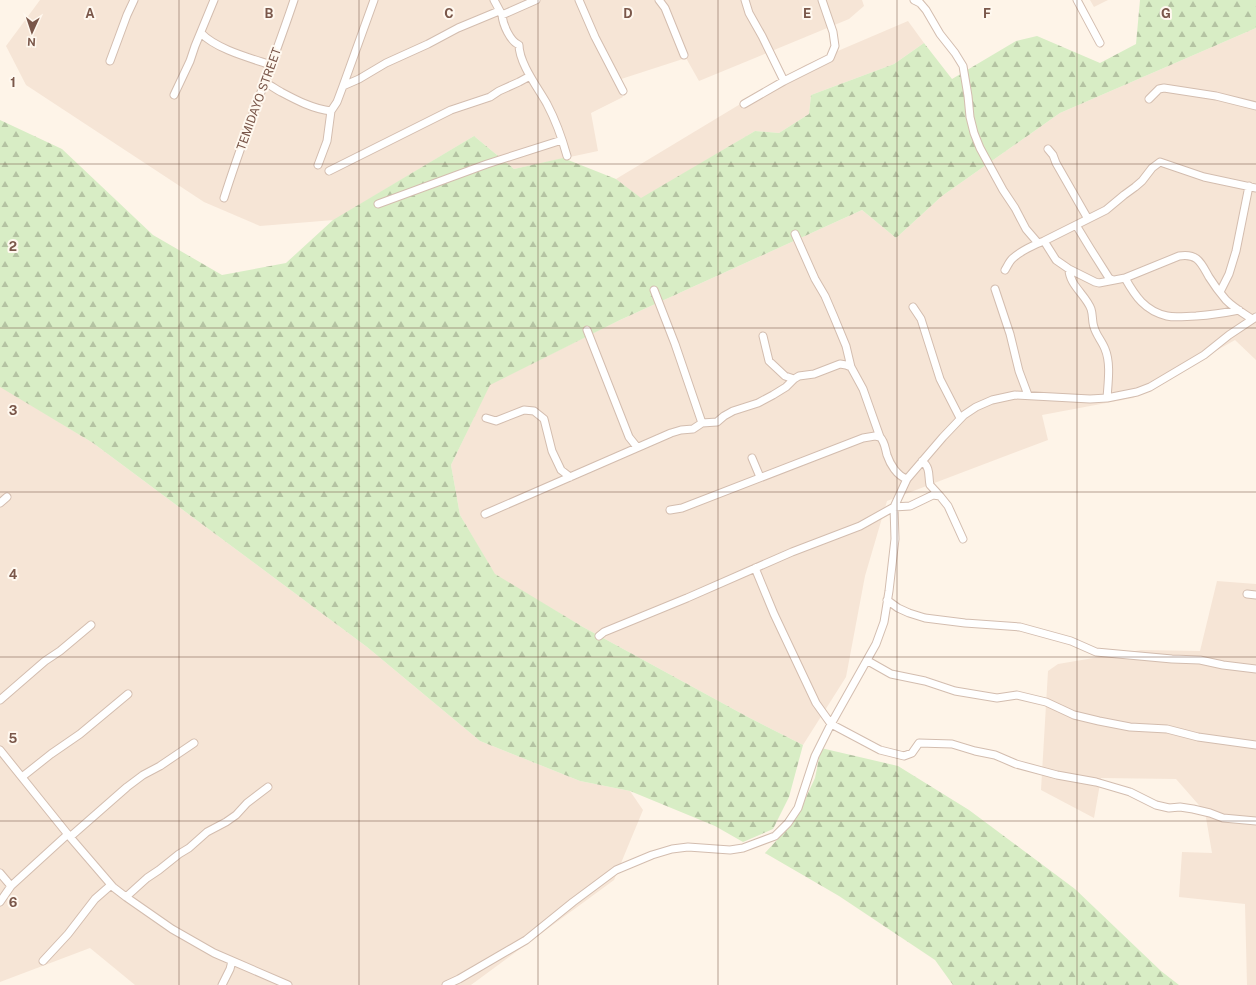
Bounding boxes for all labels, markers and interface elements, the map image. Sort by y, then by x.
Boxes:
text: A [85,6,95,21]
text: B [265,6,274,21]
text: C [444,6,454,21]
text: D [623,6,633,21]
text: E [803,6,811,21]
text: F [983,6,991,21]
text: G [1161,6,1171,21]
north arrow [12,12,52,52]
text: N [27,36,36,48]
street label: TEMIDAYO STREET [234,46,284,152]
text: 1 [10,75,16,90]
text: 2 [9,239,17,254]
text: 3 [9,403,18,418]
text: 4 [9,567,18,582]
text: 5 [9,731,18,746]
text: 6 [9,895,18,910]

